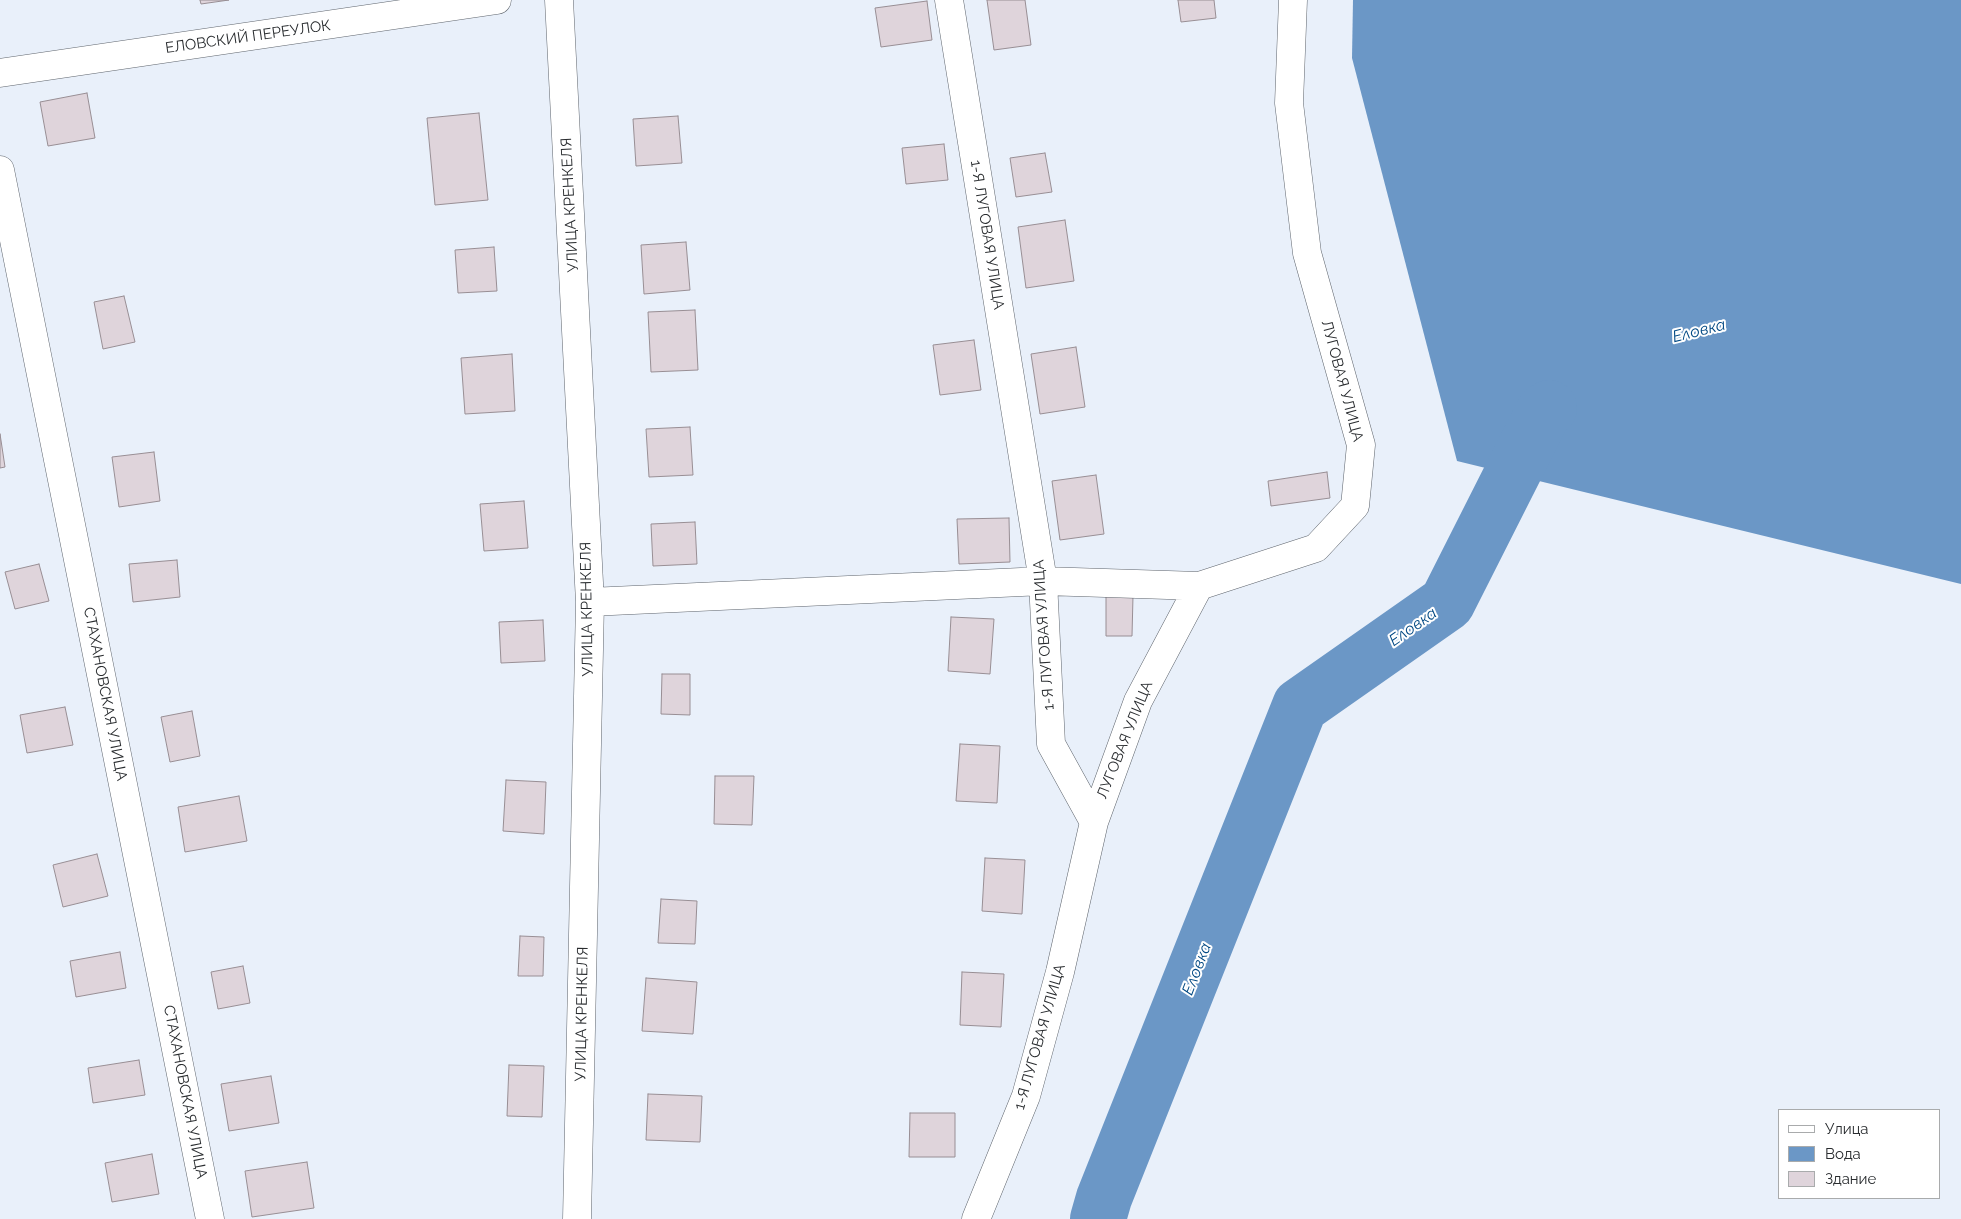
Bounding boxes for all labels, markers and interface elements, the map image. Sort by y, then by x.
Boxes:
street label: ЕЛОВСКИЙ ПЕРЕУЛОК [164,16,332,58]
street label: УЛИЦА КРЕНКЕЛЯ [557,137,583,273]
street label: 1-Я ЛУГОВАЯ УЛИЦА [966,159,1008,311]
water label: Еловка [1670,315,1728,347]
street label: ЛУГОВАЯ УЛИЦА [1317,318,1367,444]
street label: УЛИЦА КРЕНКЕЛЯ [577,542,597,676]
street label: 1-Я ЛУГОВАЯ УЛИЦА [1030,559,1058,711]
water label: Еловка [1385,604,1441,650]
street label: СТАХАНОВСКАЯ УЛИЦА [79,606,131,782]
street label: ЛУГОВАЯ УЛИЦА [1093,679,1157,801]
water label: Еловка [1178,940,1216,998]
street label: УЛИЦА КРЕНКЕЛЯ [572,947,592,1081]
street label: 1-Я ЛУГОВАЯ УЛИЦА [1011,962,1069,1112]
street label: СТАХАНОВСКАЯ УЛИЦА [159,1004,211,1180]
legend [1778,1109,1941,1199]
text: Улица [1825,1120,1869,1138]
text: Вода [1825,1145,1861,1163]
text: Здание [1825,1170,1876,1188]

